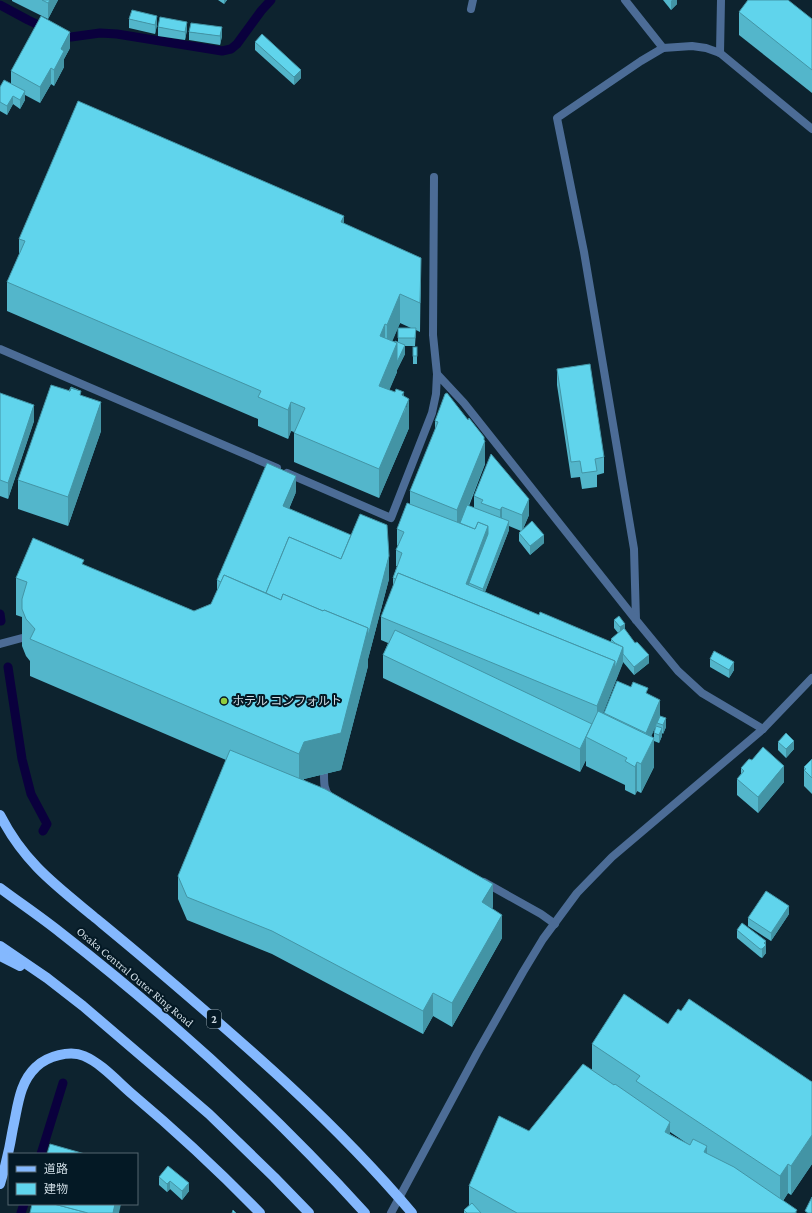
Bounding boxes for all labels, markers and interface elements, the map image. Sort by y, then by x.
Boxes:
place label: ホテル コンフォルト [232,694,342,708]
marker: ホテル コンフォルト [219,696,229,706]
street label: Osaka Central Outer Ring Road [74,924,197,1030]
road number: 2 [207,1010,221,1028]
legend [8,1153,138,1205]
text: 道路 [44,1162,68,1176]
text: 建物 [44,1182,68,1196]

